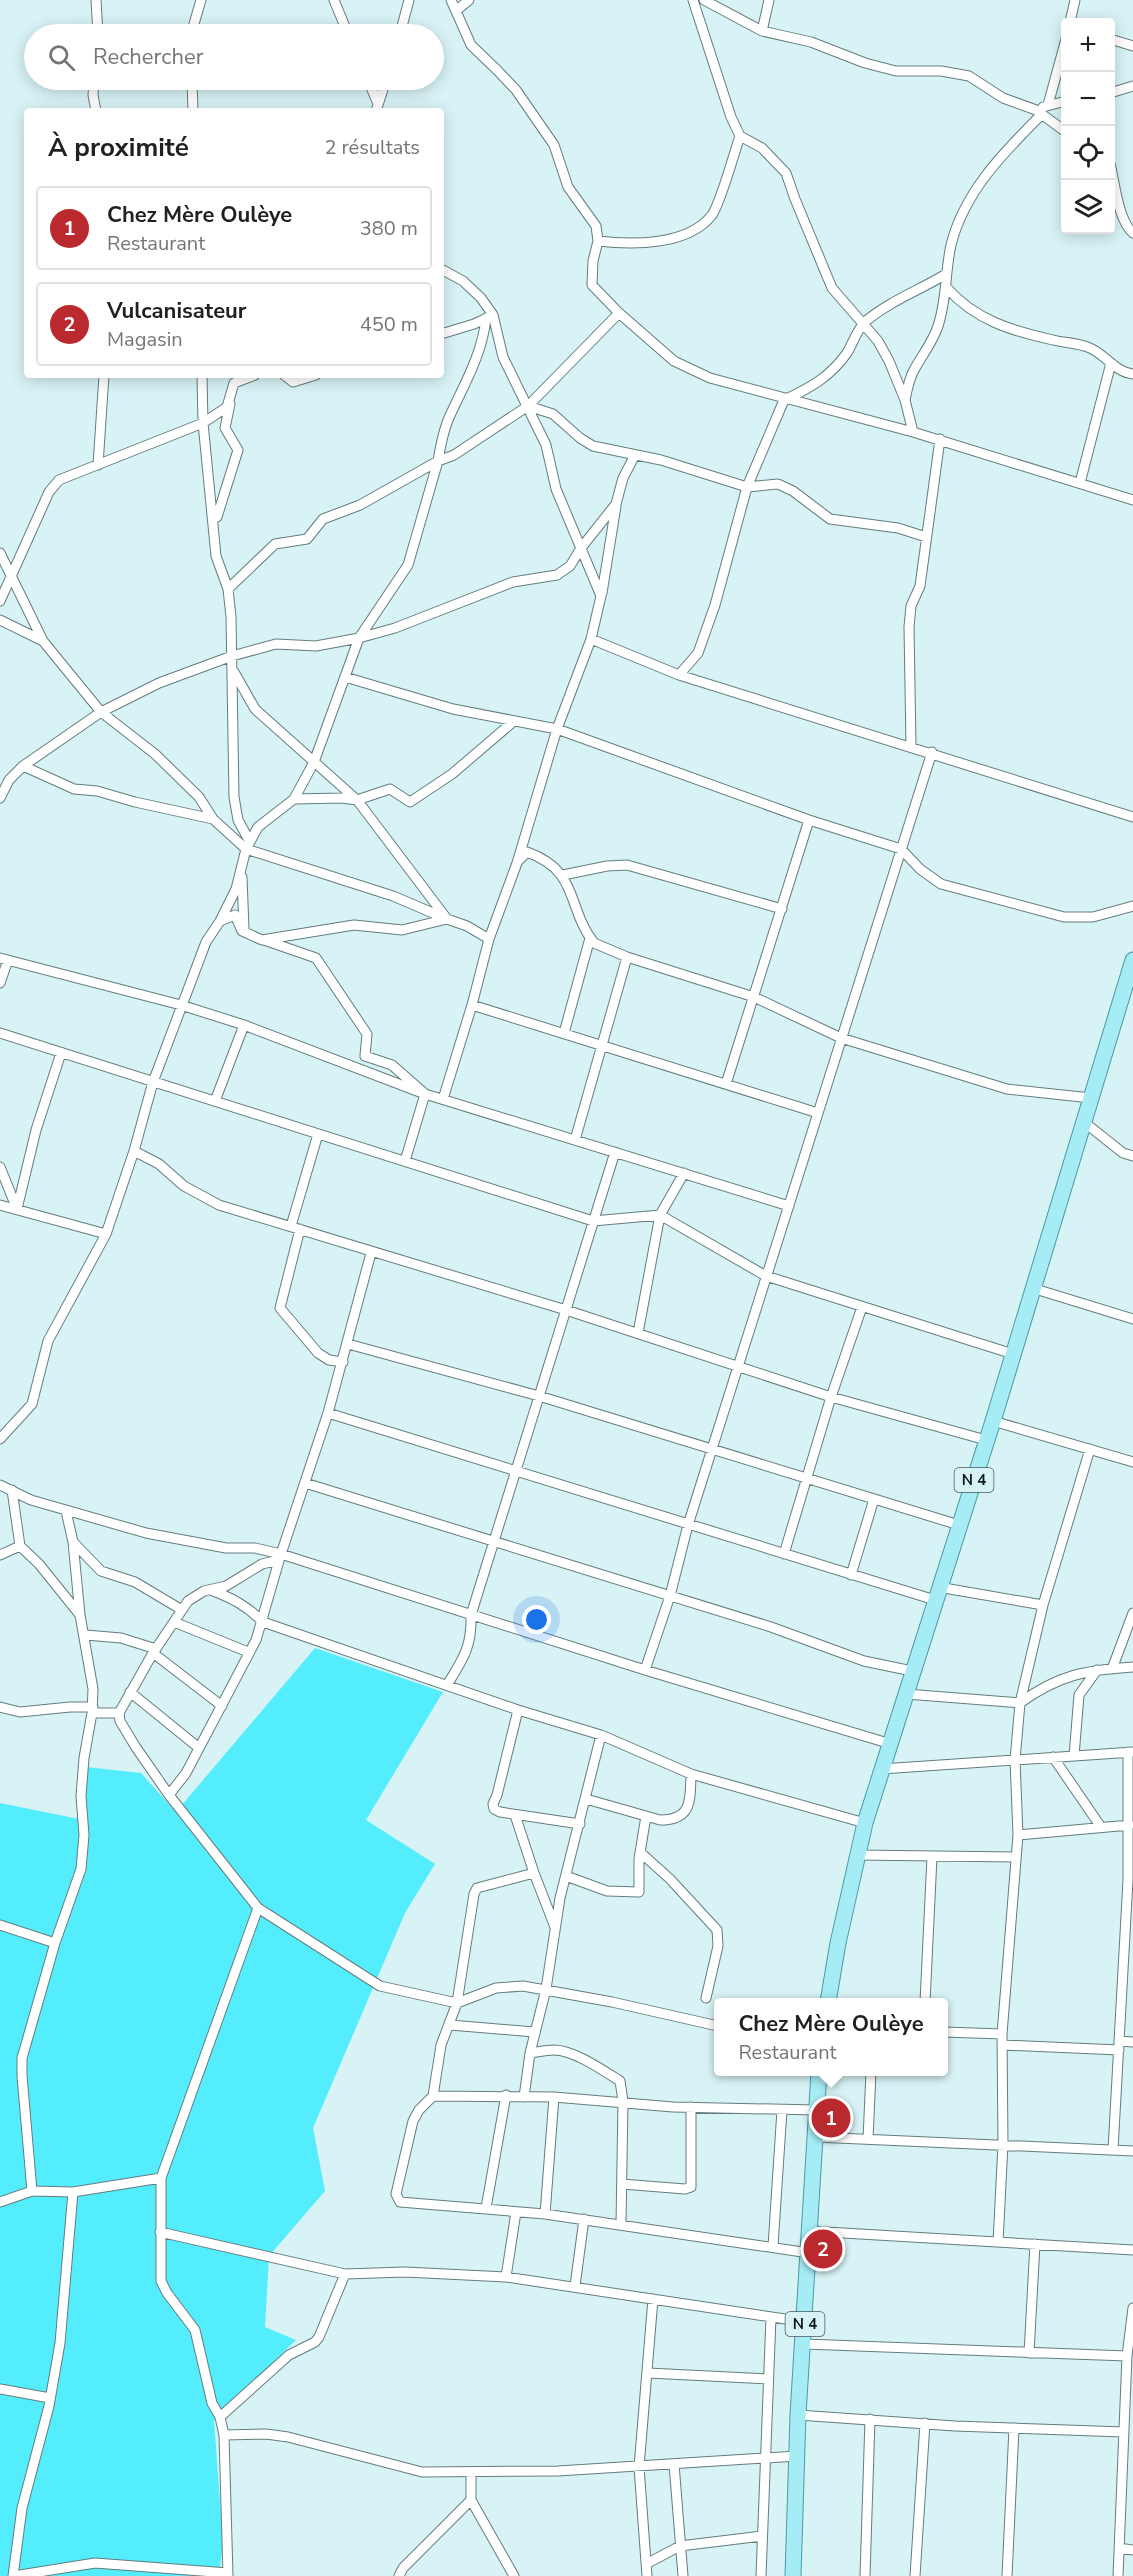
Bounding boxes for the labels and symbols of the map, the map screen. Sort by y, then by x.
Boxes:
road number: N 4 [954,1468,994,1492]
your location [522,1605,551,1634]
pin: 1 [812,2096,850,2140]
pin: 2 [804,2226,842,2272]
road number: N 4 [786,2312,824,2336]

